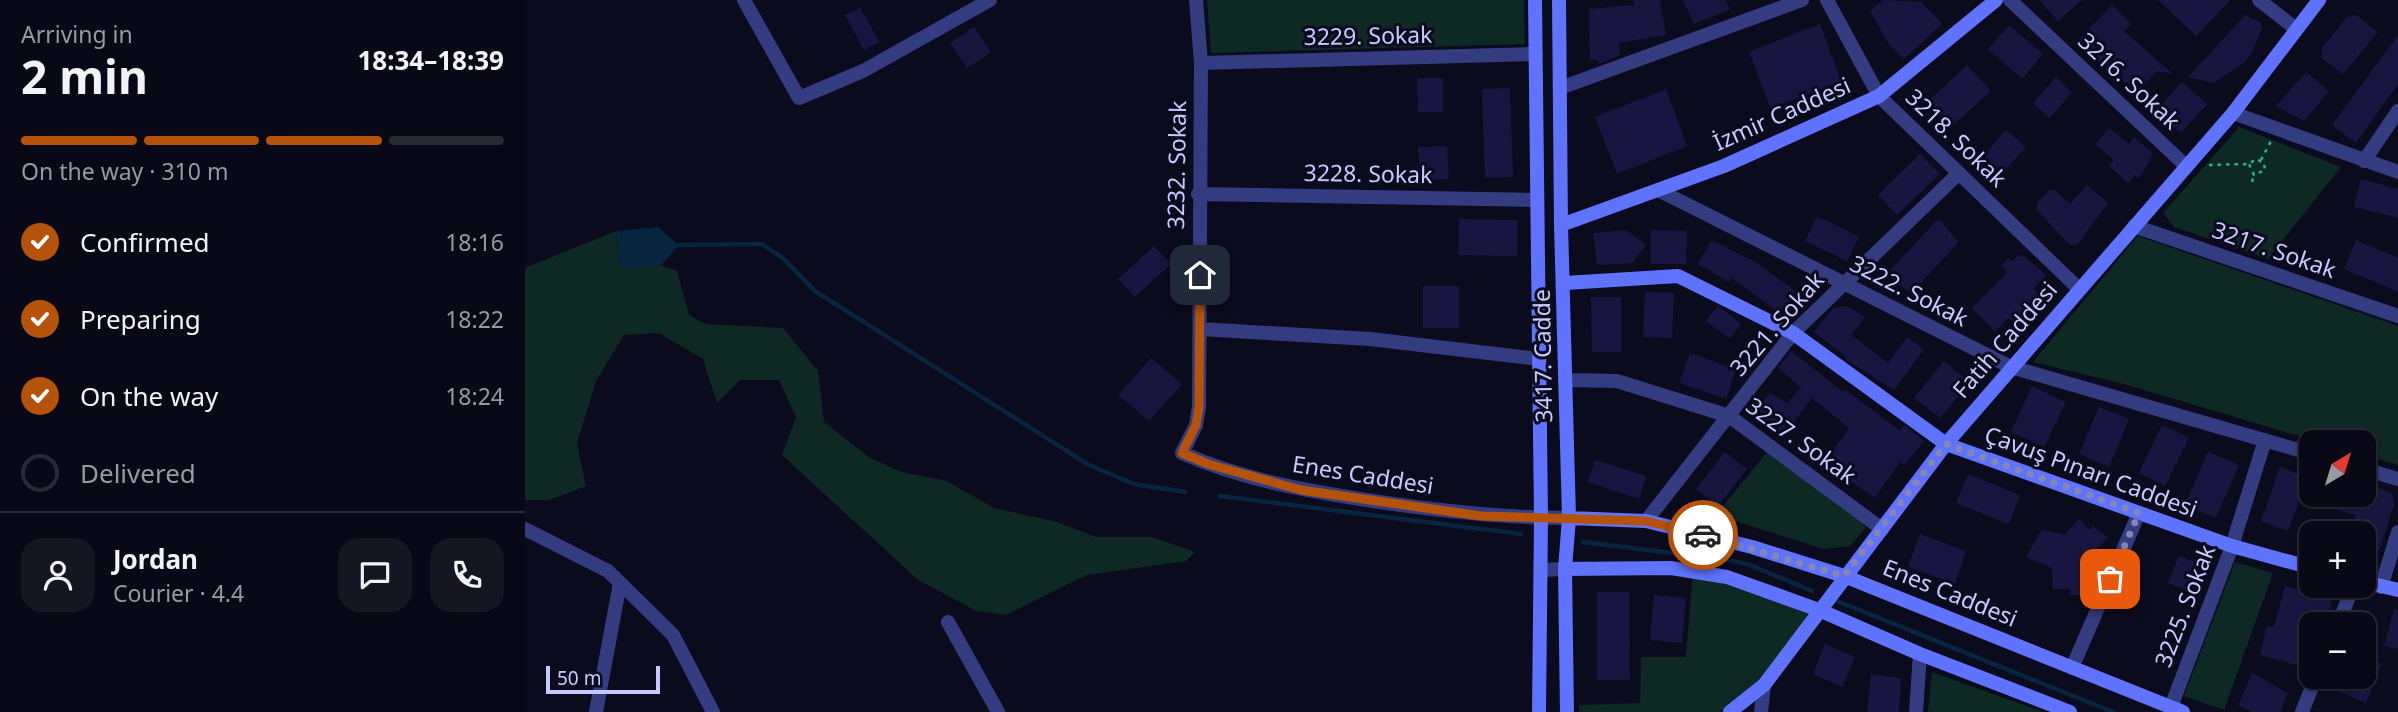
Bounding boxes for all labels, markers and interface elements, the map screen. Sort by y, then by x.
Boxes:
text: Arriving in [21,18,133,50]
street label: 3229. Sokak [1303,18,1433,52]
street label: 3216. Sokak [2072,25,2188,136]
text: 18:34–18:39 [357,42,504,78]
text: 2 min [21,45,148,107]
street label: İzmir Caddesi [1708,69,1855,158]
street label: 3218. Sokak [1899,81,2015,194]
street label: 3232. Sokak [1159,100,1193,230]
text: On the way · 310 m [21,155,228,187]
street label: 3228. Sokak [1303,156,1433,190]
street label: 3217. Sokak [2208,213,2341,285]
icon: check [21,223,59,261]
text: Confirmed [80,224,210,260]
text: 18:16 [445,226,504,258]
pin [1170,245,1230,305]
street label: 3222. Sokak [1845,247,1975,334]
icon: home [1181,256,1219,294]
street label: 3221. Sokak [1722,264,1831,382]
street label: Fatih Caddesi [1945,274,2064,405]
street label: 3417. Cadde [1525,289,1559,423]
icon: check [21,300,59,338]
text: Preparing [80,301,201,337]
text: 18:22 [445,303,504,335]
icon: check [21,377,59,415]
text: On the way [80,378,218,414]
text: 18:24 [445,380,504,412]
street label: 3227. Sokak [1740,389,1864,491]
street label: Çavuş Pınarı Caddesi [1980,418,2202,524]
north arrow [2299,430,2377,508]
map controls [2299,430,2376,689]
street label: Enes Caddesi [1290,447,1436,501]
text: Delivered [80,455,196,491]
courier [1668,500,1738,570]
icon: car [1684,516,1722,554]
button: + [2299,521,2376,598]
button: person [21,538,95,612]
button: chat [338,538,412,612]
button: phone [430,538,504,612]
street label: 3225. Sokak [2146,539,2222,671]
text: Jordan [113,541,198,577]
pin [2080,549,2140,609]
street label: Enes Caddesi [1878,551,2022,634]
icon: bag [2091,560,2129,598]
text: Courier · 4.4 [113,577,244,609]
button: − [2299,612,2376,689]
scale bar [546,663,660,695]
text: 50 m [557,665,601,691]

